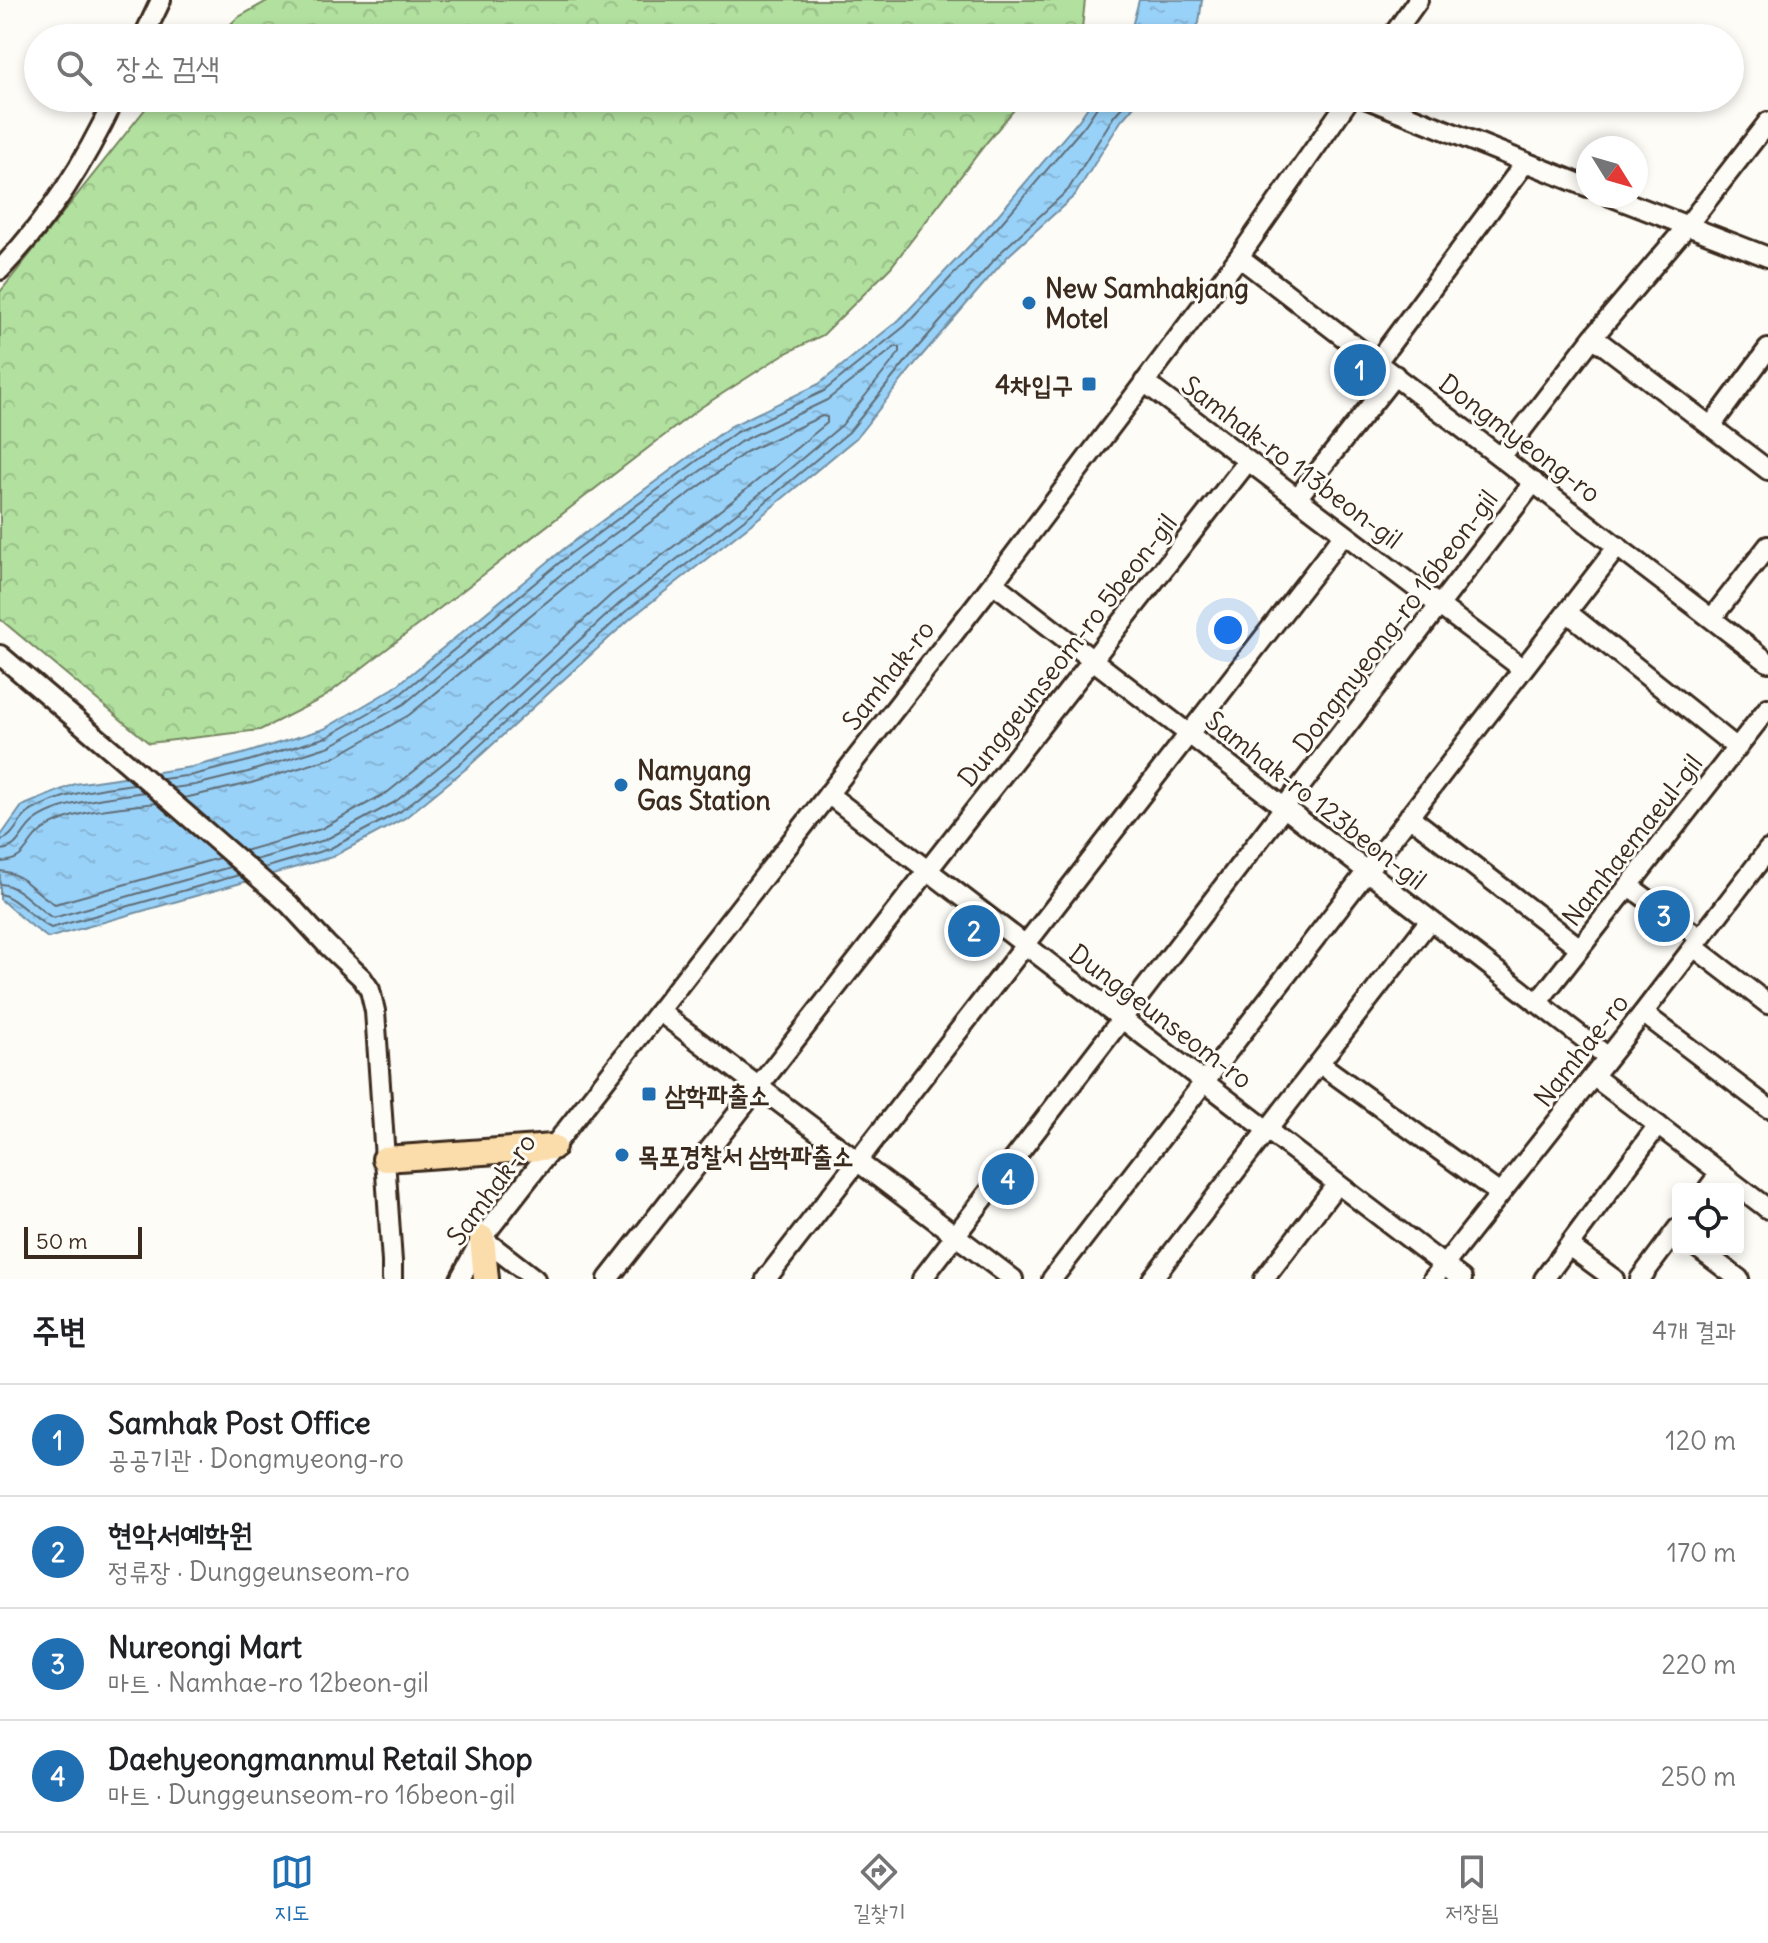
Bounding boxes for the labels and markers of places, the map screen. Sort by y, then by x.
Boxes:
place label: New Samhakjang Motel [1045,272,1249,335]
marker: New Samhakjang Motel [1020,294,1038,312]
pin: 1 [1334,340,1386,400]
place label: 4차입구 [995,368,1073,401]
marker: 4차입구 [1080,375,1098,393]
place label: Namyang Gas Station [637,754,771,817]
marker: Namyang Gas Station [612,776,630,794]
pin: 3 [1638,886,1690,946]
pin: 2 [948,901,1000,961]
place label: 삼학파출소 [664,1078,770,1111]
marker: 삼학파출소 [640,1085,658,1103]
place label: 목포경찰서 삼학파출소 [638,1139,853,1172]
marker: 목포경찰서 삼학파출소 [613,1146,631,1164]
pin: 4 [982,1149,1034,1209]

